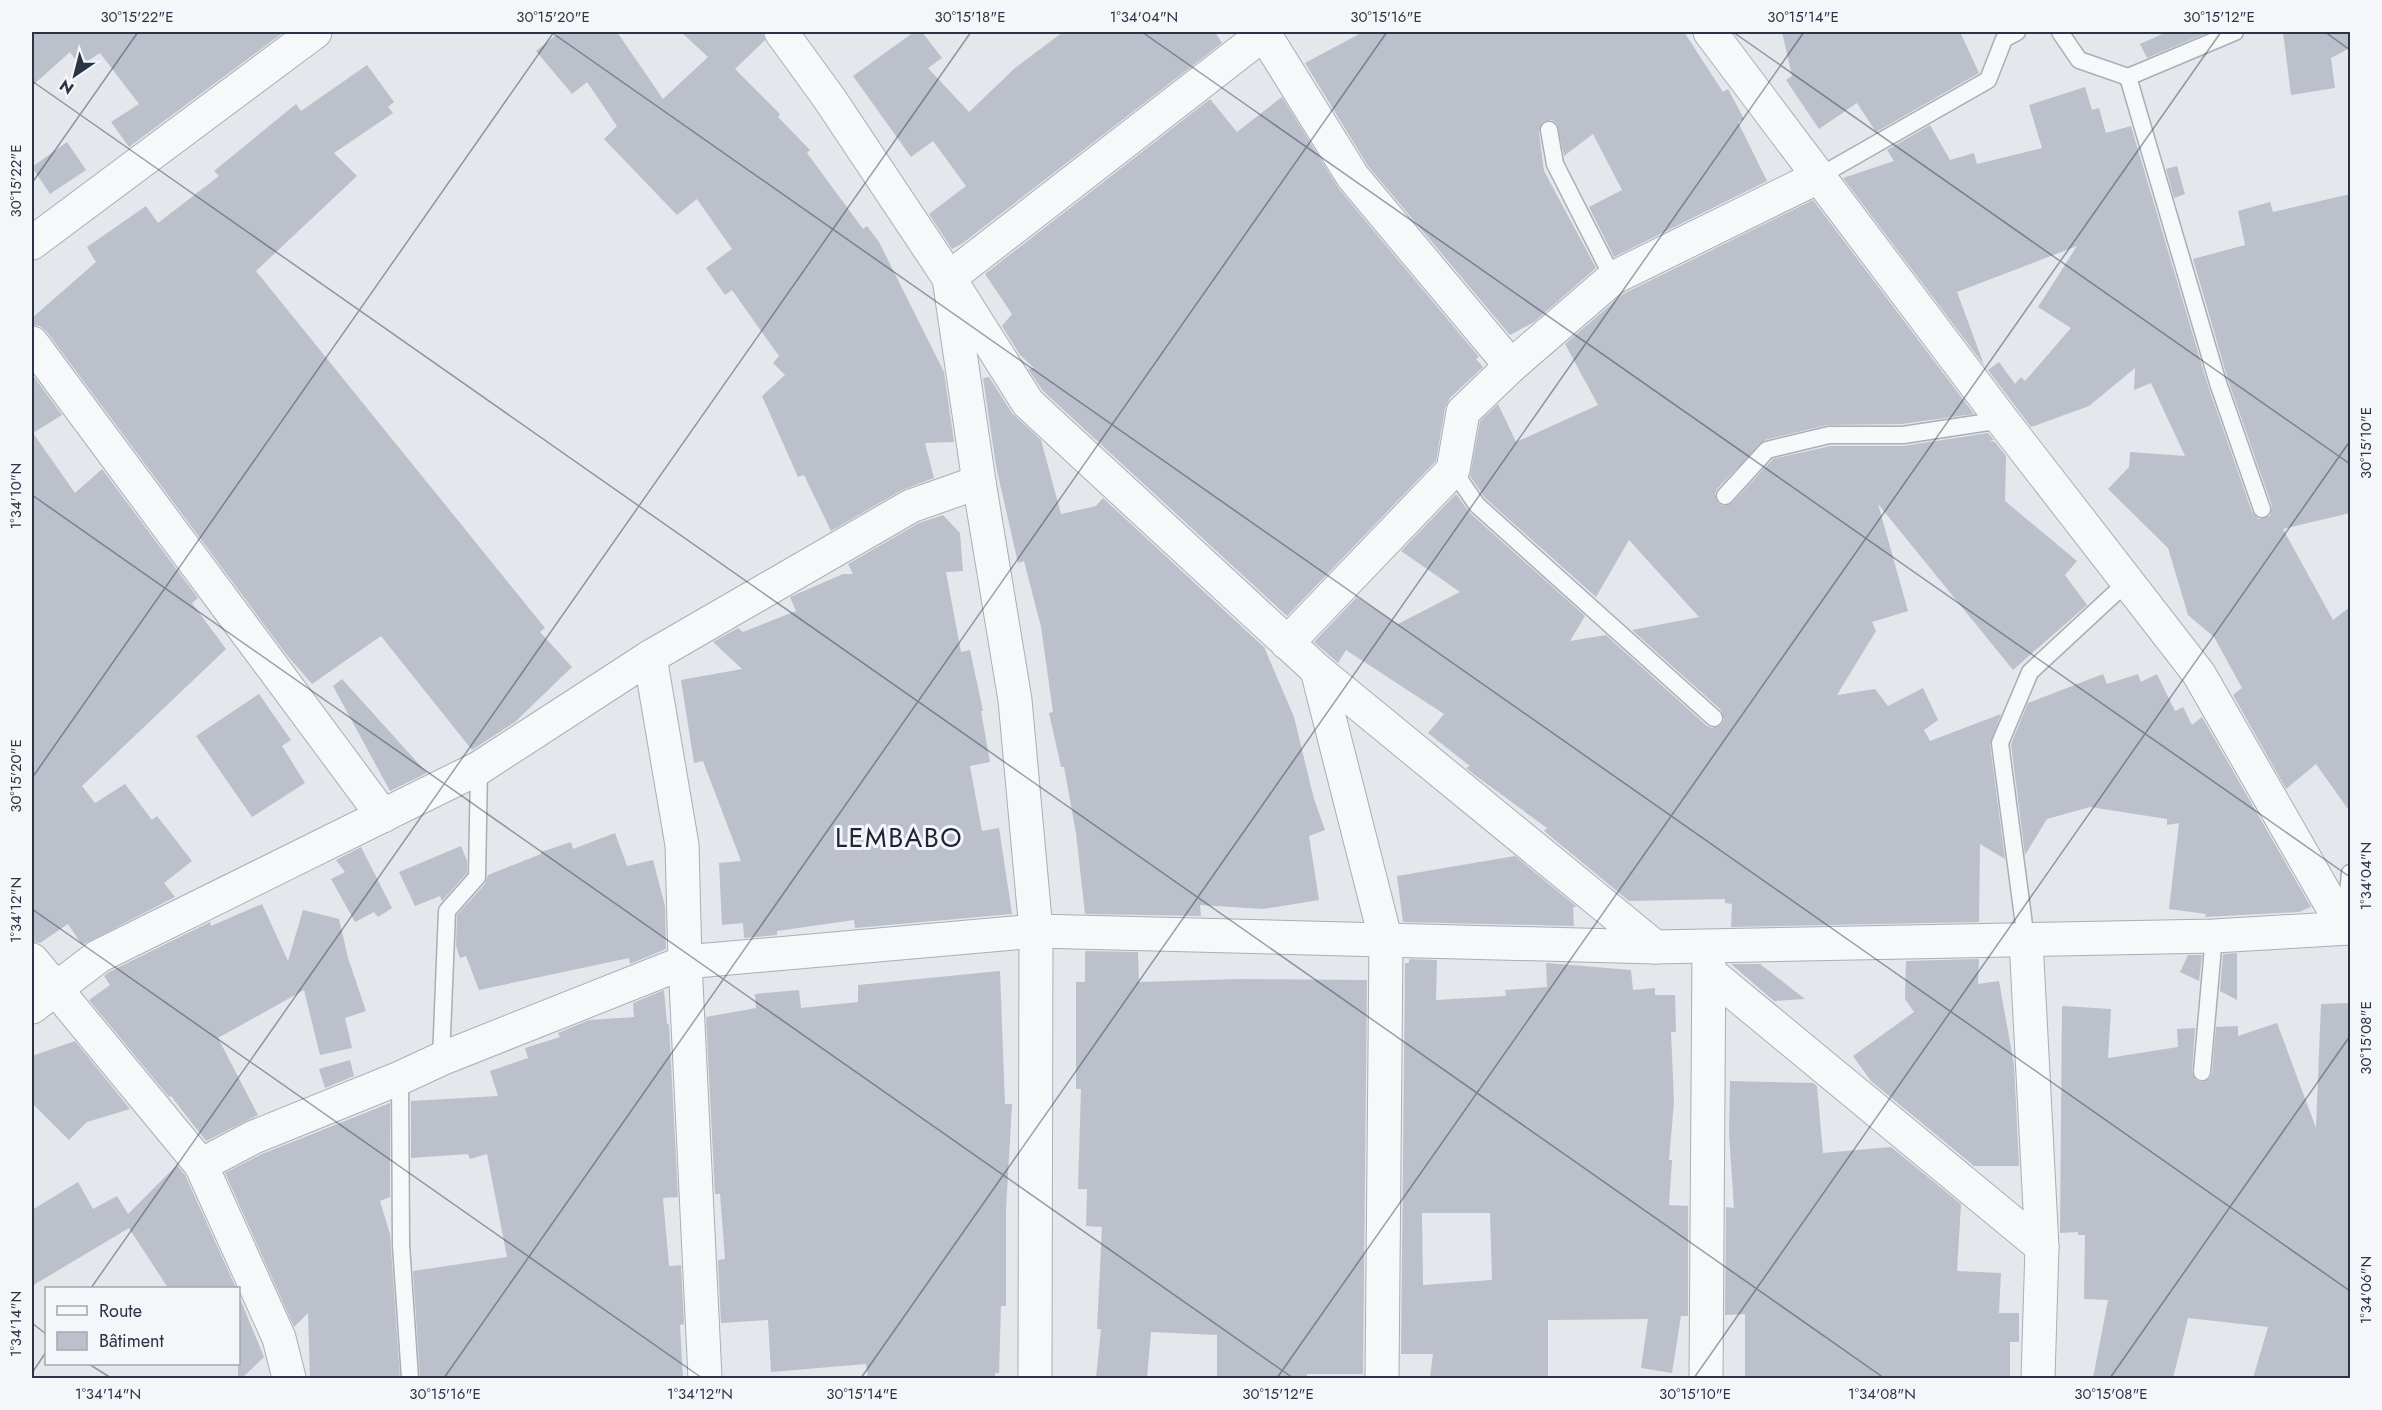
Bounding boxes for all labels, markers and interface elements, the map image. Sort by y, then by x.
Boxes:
text: 30°15'22"E [100,6,174,28]
text: 30°15'20"E [516,6,590,28]
text: 30°15'18"E [934,6,1006,28]
text: 1°34'04"N [1110,6,1178,28]
text: 30°15'16"E [1350,6,1422,28]
text: 30°15'14"E [1767,6,1839,28]
text: 30°15'12"E [2183,6,2255,28]
north arrow [45,45,105,105]
text: N [55,74,78,100]
text: 30°15'22"E [5,144,27,218]
text: 30°15'10"E [2355,407,2377,479]
text: 1°34'10"N [5,463,27,529]
text: 30°15'20"E [5,739,27,813]
district label: LEMBABO [835,818,963,857]
text: 1°34'04"N [2355,842,2377,910]
text: 1°34'12"N [5,877,27,943]
text: 30°15'08"E [2355,1001,2377,1075]
text: 1°34'06"N [2355,1256,2377,1324]
legend [45,1287,240,1365]
text: 1°34'14"N [5,1291,27,1357]
text: Route [99,1298,142,1324]
text: Bâtiment [99,1328,165,1354]
text: 1°34'14"N [75,1383,141,1405]
text: 30°15'16"E [409,1383,481,1405]
text: 1°34'12"N [667,1383,733,1405]
text: 30°15'14"E [826,1383,898,1405]
text: 30°15'12"E [1242,1383,1314,1405]
text: 30°15'10"E [1659,1383,1731,1405]
text: 1°34'08"N [1848,1383,1916,1405]
text: 30°15'08"E [2074,1383,2148,1405]

